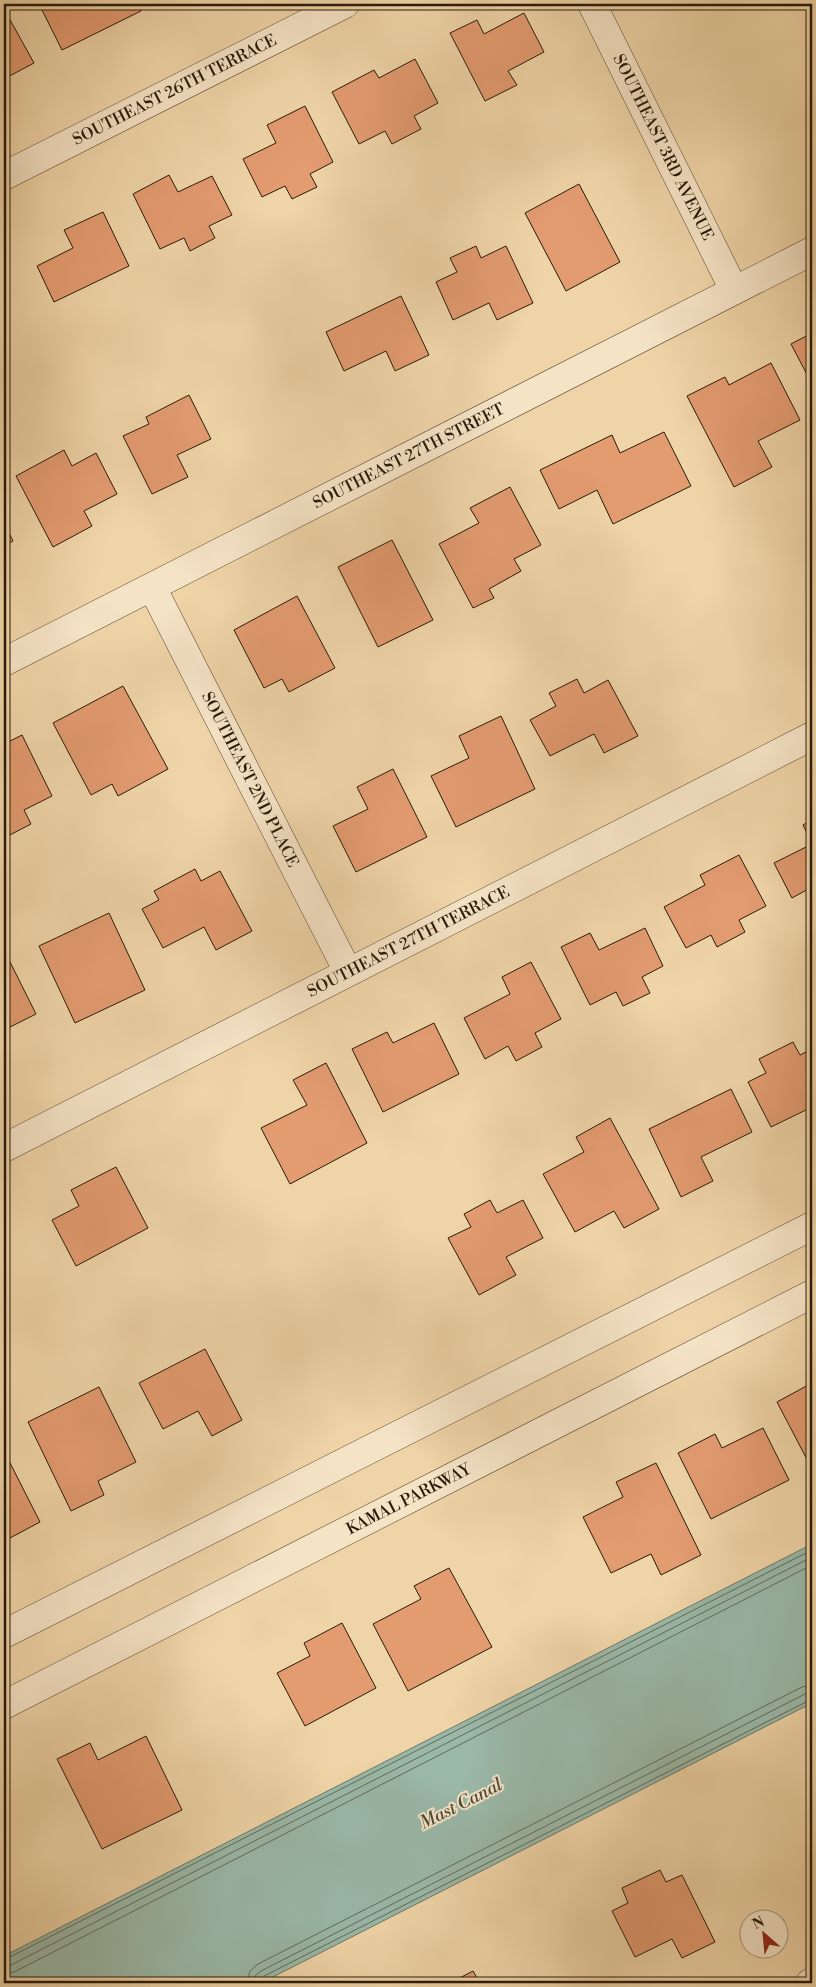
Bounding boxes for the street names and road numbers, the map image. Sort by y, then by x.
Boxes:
street label: SOUTHEAST 26TH TERRACE [69,30,280,150]
street label: SOUTHEAST 3RD AVENUE [609,51,718,244]
street label: SOUTHEAST 27TH STREET [309,399,508,513]
street label: SOUTHEAST 2ND PLACE [197,688,303,871]
street label: SOUTHEAST 27TH TERRACE [304,882,513,1002]
street label: KAMAL PARKWAY [343,1458,476,1539]

